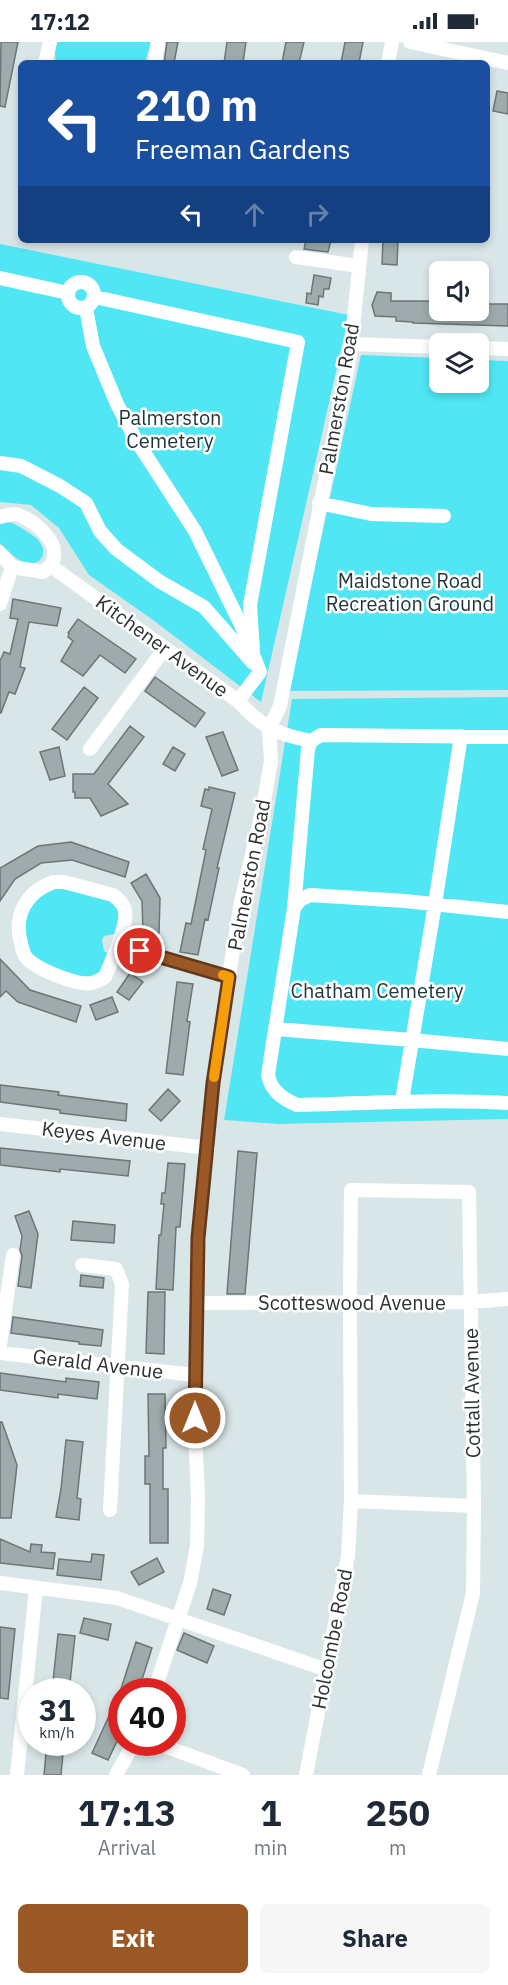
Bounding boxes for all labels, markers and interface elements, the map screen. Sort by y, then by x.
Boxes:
text: 17:12 [30,7,90,36]
text: 210 m [135,78,258,133]
icon: left [36,84,114,162]
text: Freeman Gardens [135,131,351,166]
icon: left [175,198,208,231]
icon: ahead [238,198,271,231]
icon: right [301,198,334,231]
map controls [429,261,489,393]
button: sound [429,261,489,321]
street label: Palmerston Road [312,321,365,477]
button: layers [429,333,489,393]
park label: Palmerston Cemetery [119,404,221,454]
park label: Maidstone Road Recreation Ground [326,567,494,617]
street label: Kitchener Avenue [90,588,234,703]
street label: Palmerston Road [221,797,276,953]
pin [114,925,165,976]
icon: arrive [123,934,156,967]
park label: Chatham Cemetery [291,977,464,1004]
street label: Keyes Avenue [40,1114,168,1157]
street label: Scotteswood Avenue [258,1289,446,1316]
street label: Cottall Avenue [457,1328,486,1458]
street label: Gerald Avenue [31,1342,165,1385]
position arrow [163,1386,227,1450]
street label: Holcombe Road [305,1566,358,1712]
speed limit sign: 40 [108,1678,186,1756]
text: 31 [39,1690,75,1729]
text: km/h [39,1723,75,1742]
text: 17:13 [78,1789,176,1836]
text: 1 [260,1789,282,1836]
text: 250 [365,1789,430,1836]
text: Arrival [98,1834,156,1861]
text: min [254,1834,288,1861]
text: m [389,1834,407,1861]
button: Exit [18,1904,248,1973]
button: Share [260,1904,490,1973]

